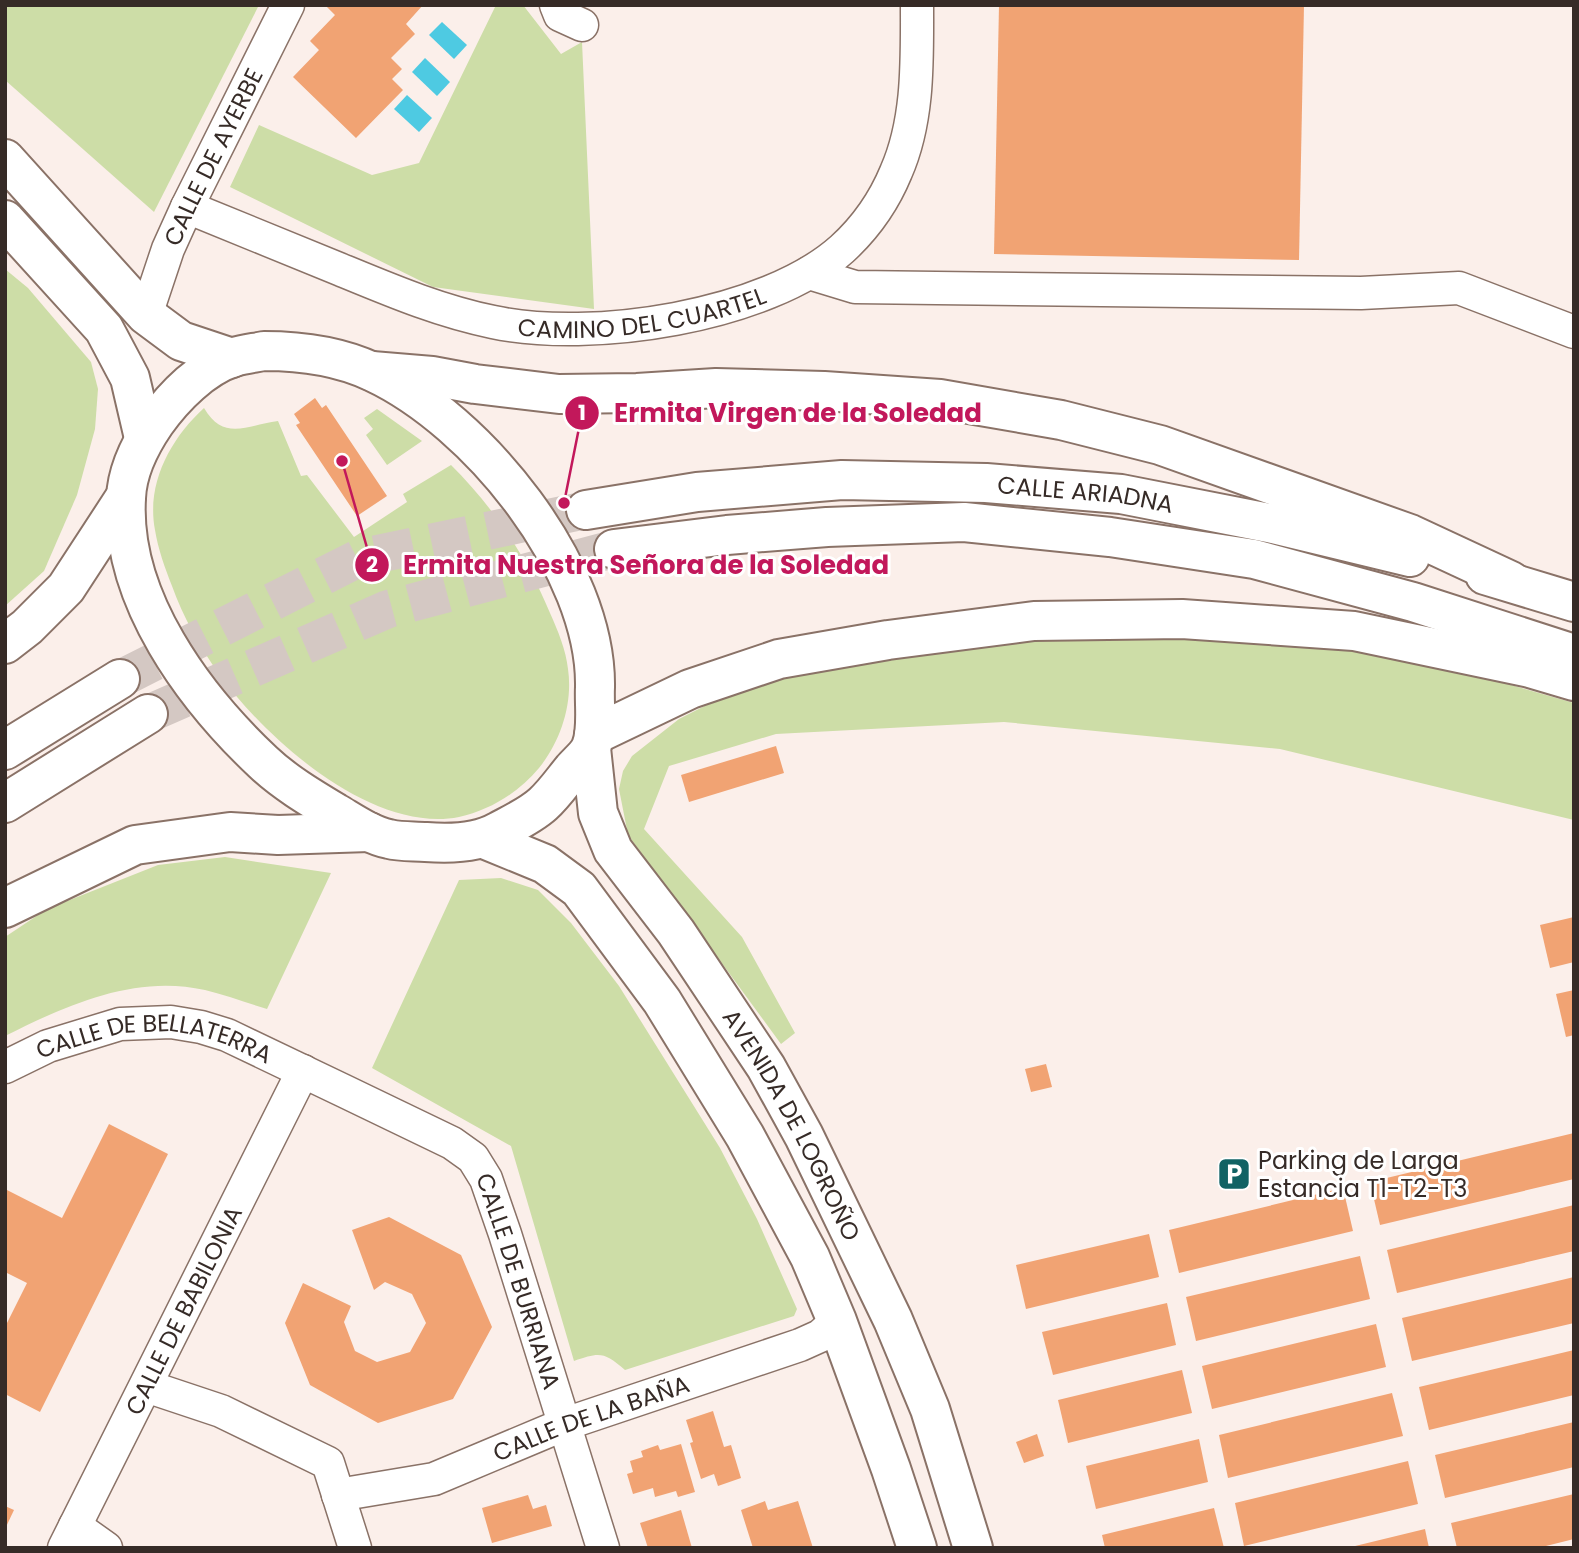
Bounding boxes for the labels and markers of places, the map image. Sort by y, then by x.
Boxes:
callout: Ermita Virgen de la Soledad [565,389,996,436]
callout: Ermita Nuestra Señora de la Soledad [354,542,903,589]
place label: Parking de Larga Estancia T1-T2-T3 [1258,1144,1467,1205]
parking icon: Parking de Larga Estancia T1-T2-T3 [1215,1155,1253,1193]

